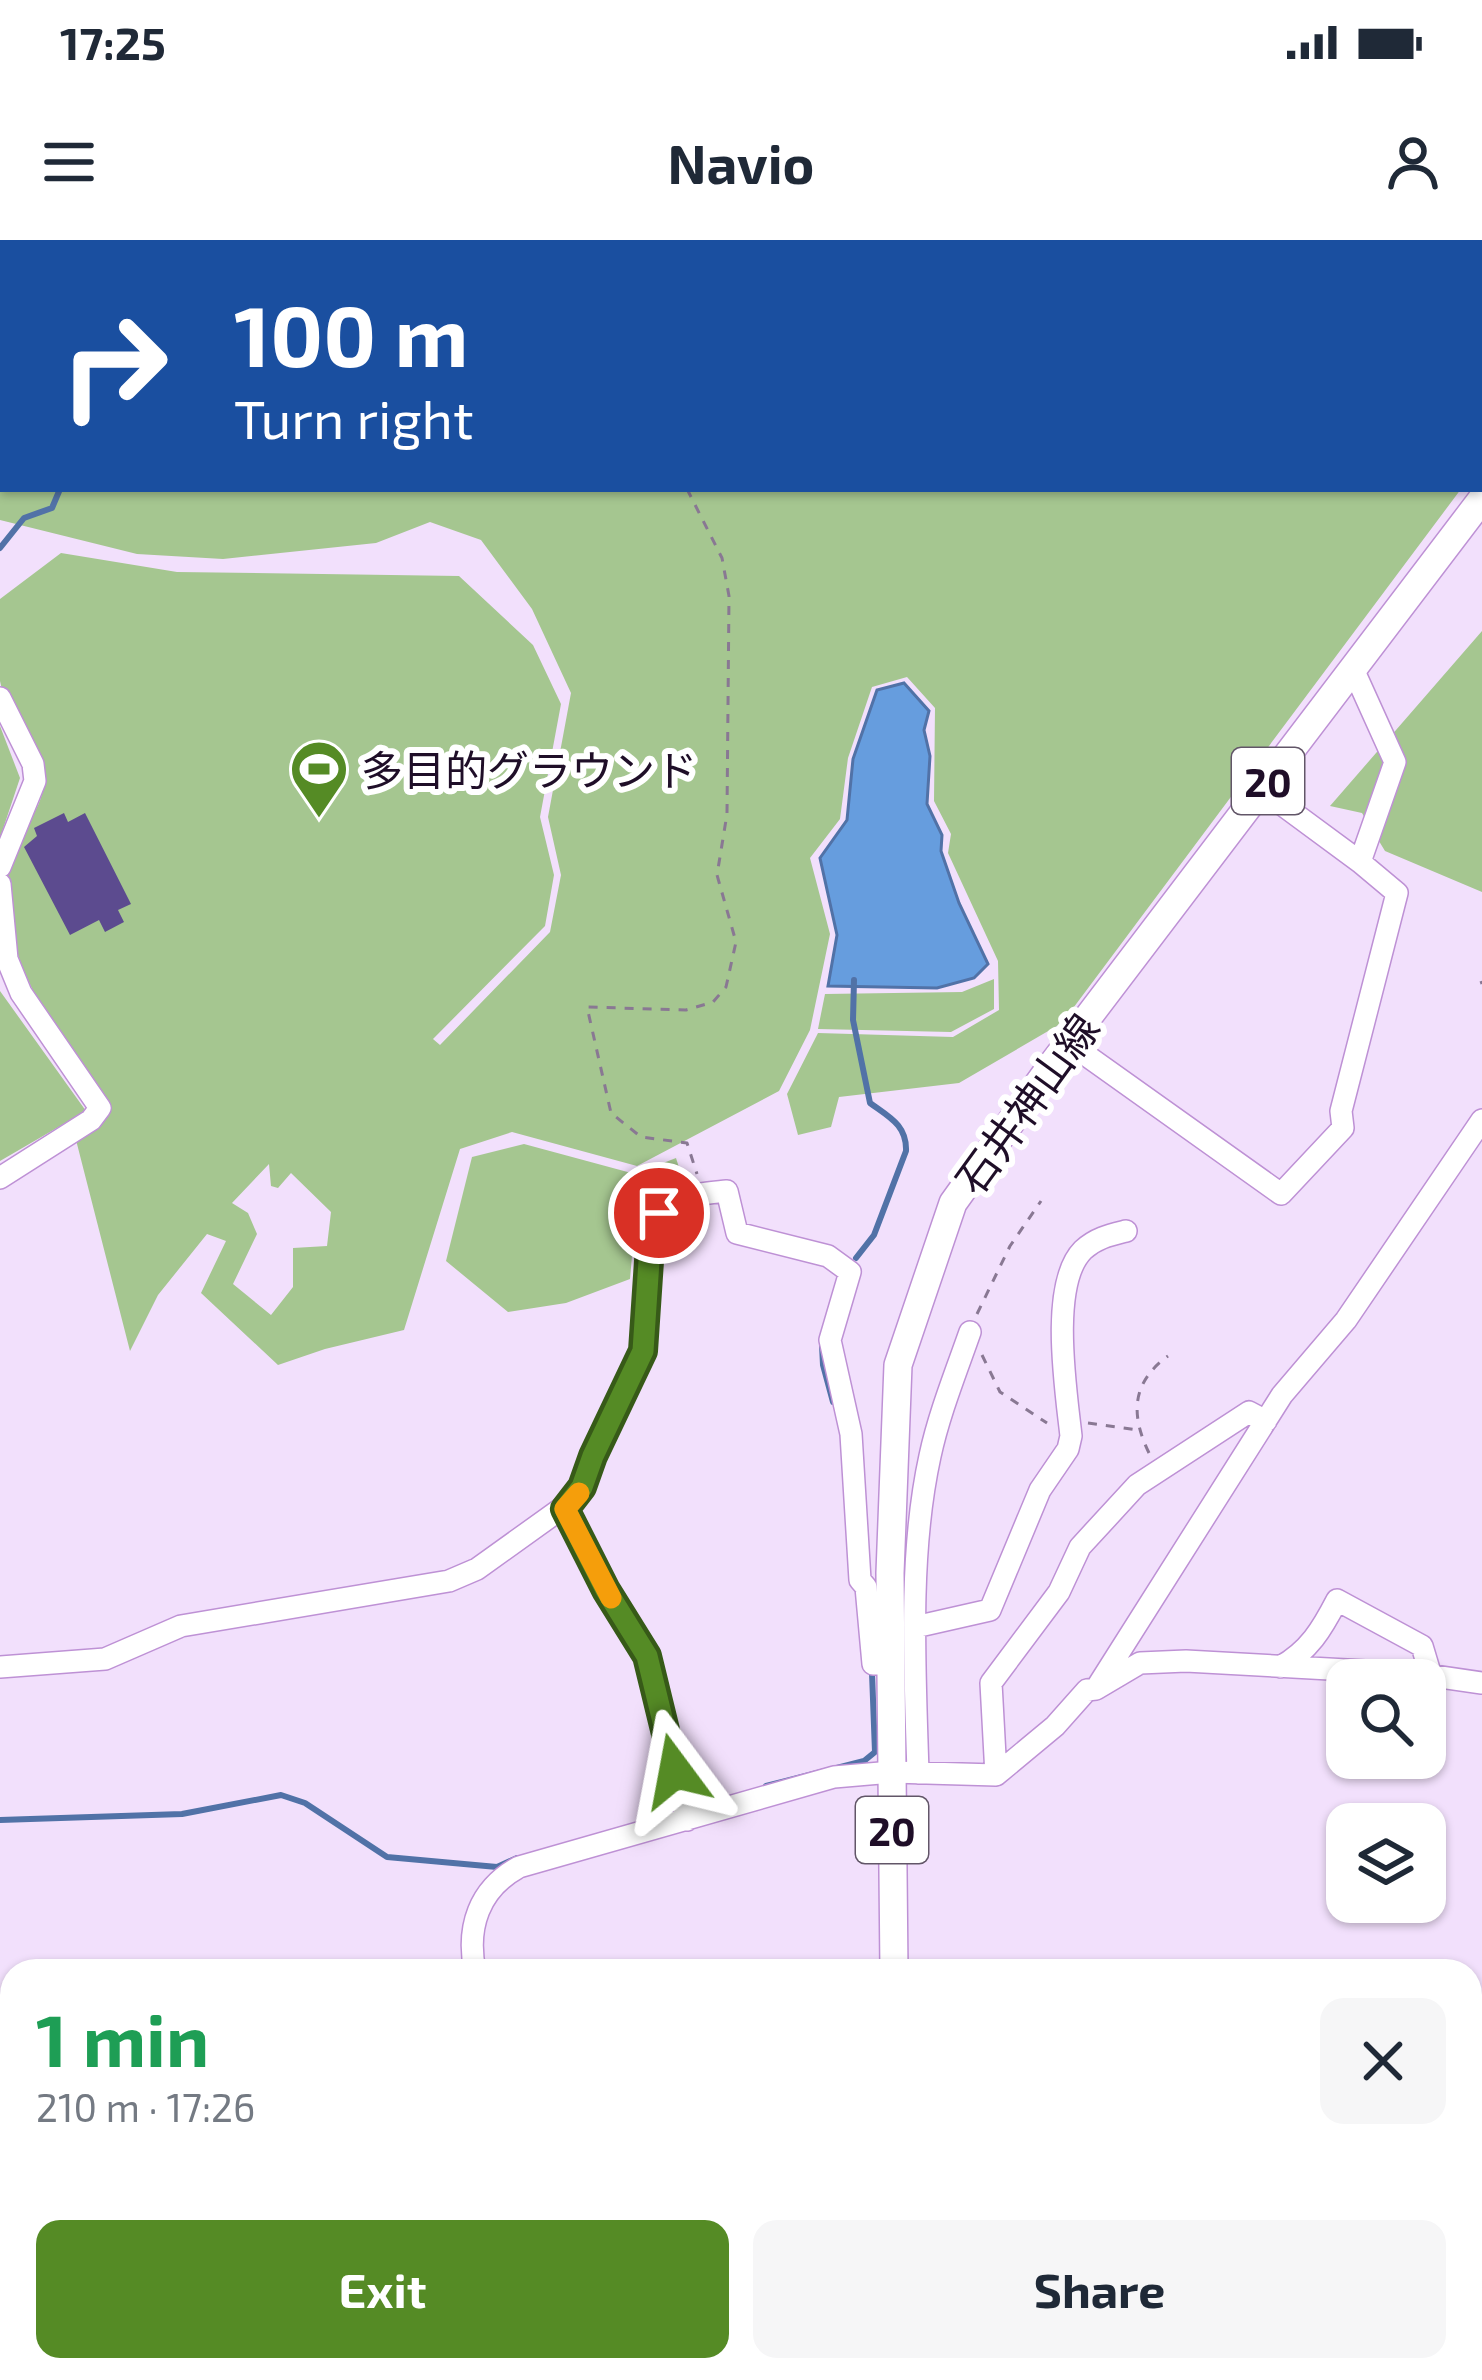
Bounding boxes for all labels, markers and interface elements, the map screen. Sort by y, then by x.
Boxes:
text: 17:25 [60,15,166,69]
icon: menu [36,129,102,195]
icon: person [1380,129,1446,195]
text: Navio [668,130,814,195]
text: 100 m [234,283,468,384]
icon: right [36,288,192,444]
text: Turn right [234,385,474,450]
sports icon: 多目的グラウンド [288,738,350,820]
place label: 多目的グラウンド [361,744,697,794]
road number: 20 [1232,748,1304,814]
street label: 石井神山線 [944,1003,1108,1203]
pin [608,1162,710,1264]
icon: arrive [626,1180,692,1246]
map controls [1326,1659,1446,1923]
button: search [1326,1659,1446,1779]
position arrow [612,1708,738,1834]
road number: 20 [856,1797,928,1863]
button: layers [1326,1803,1446,1923]
text: 1 min [36,1995,209,2081]
button: close [1320,1998,1446,2124]
text: 210 m · 17:26 [36,2083,255,2130]
button: Exit [36,2220,729,2358]
button: Share [753,2220,1446,2358]

